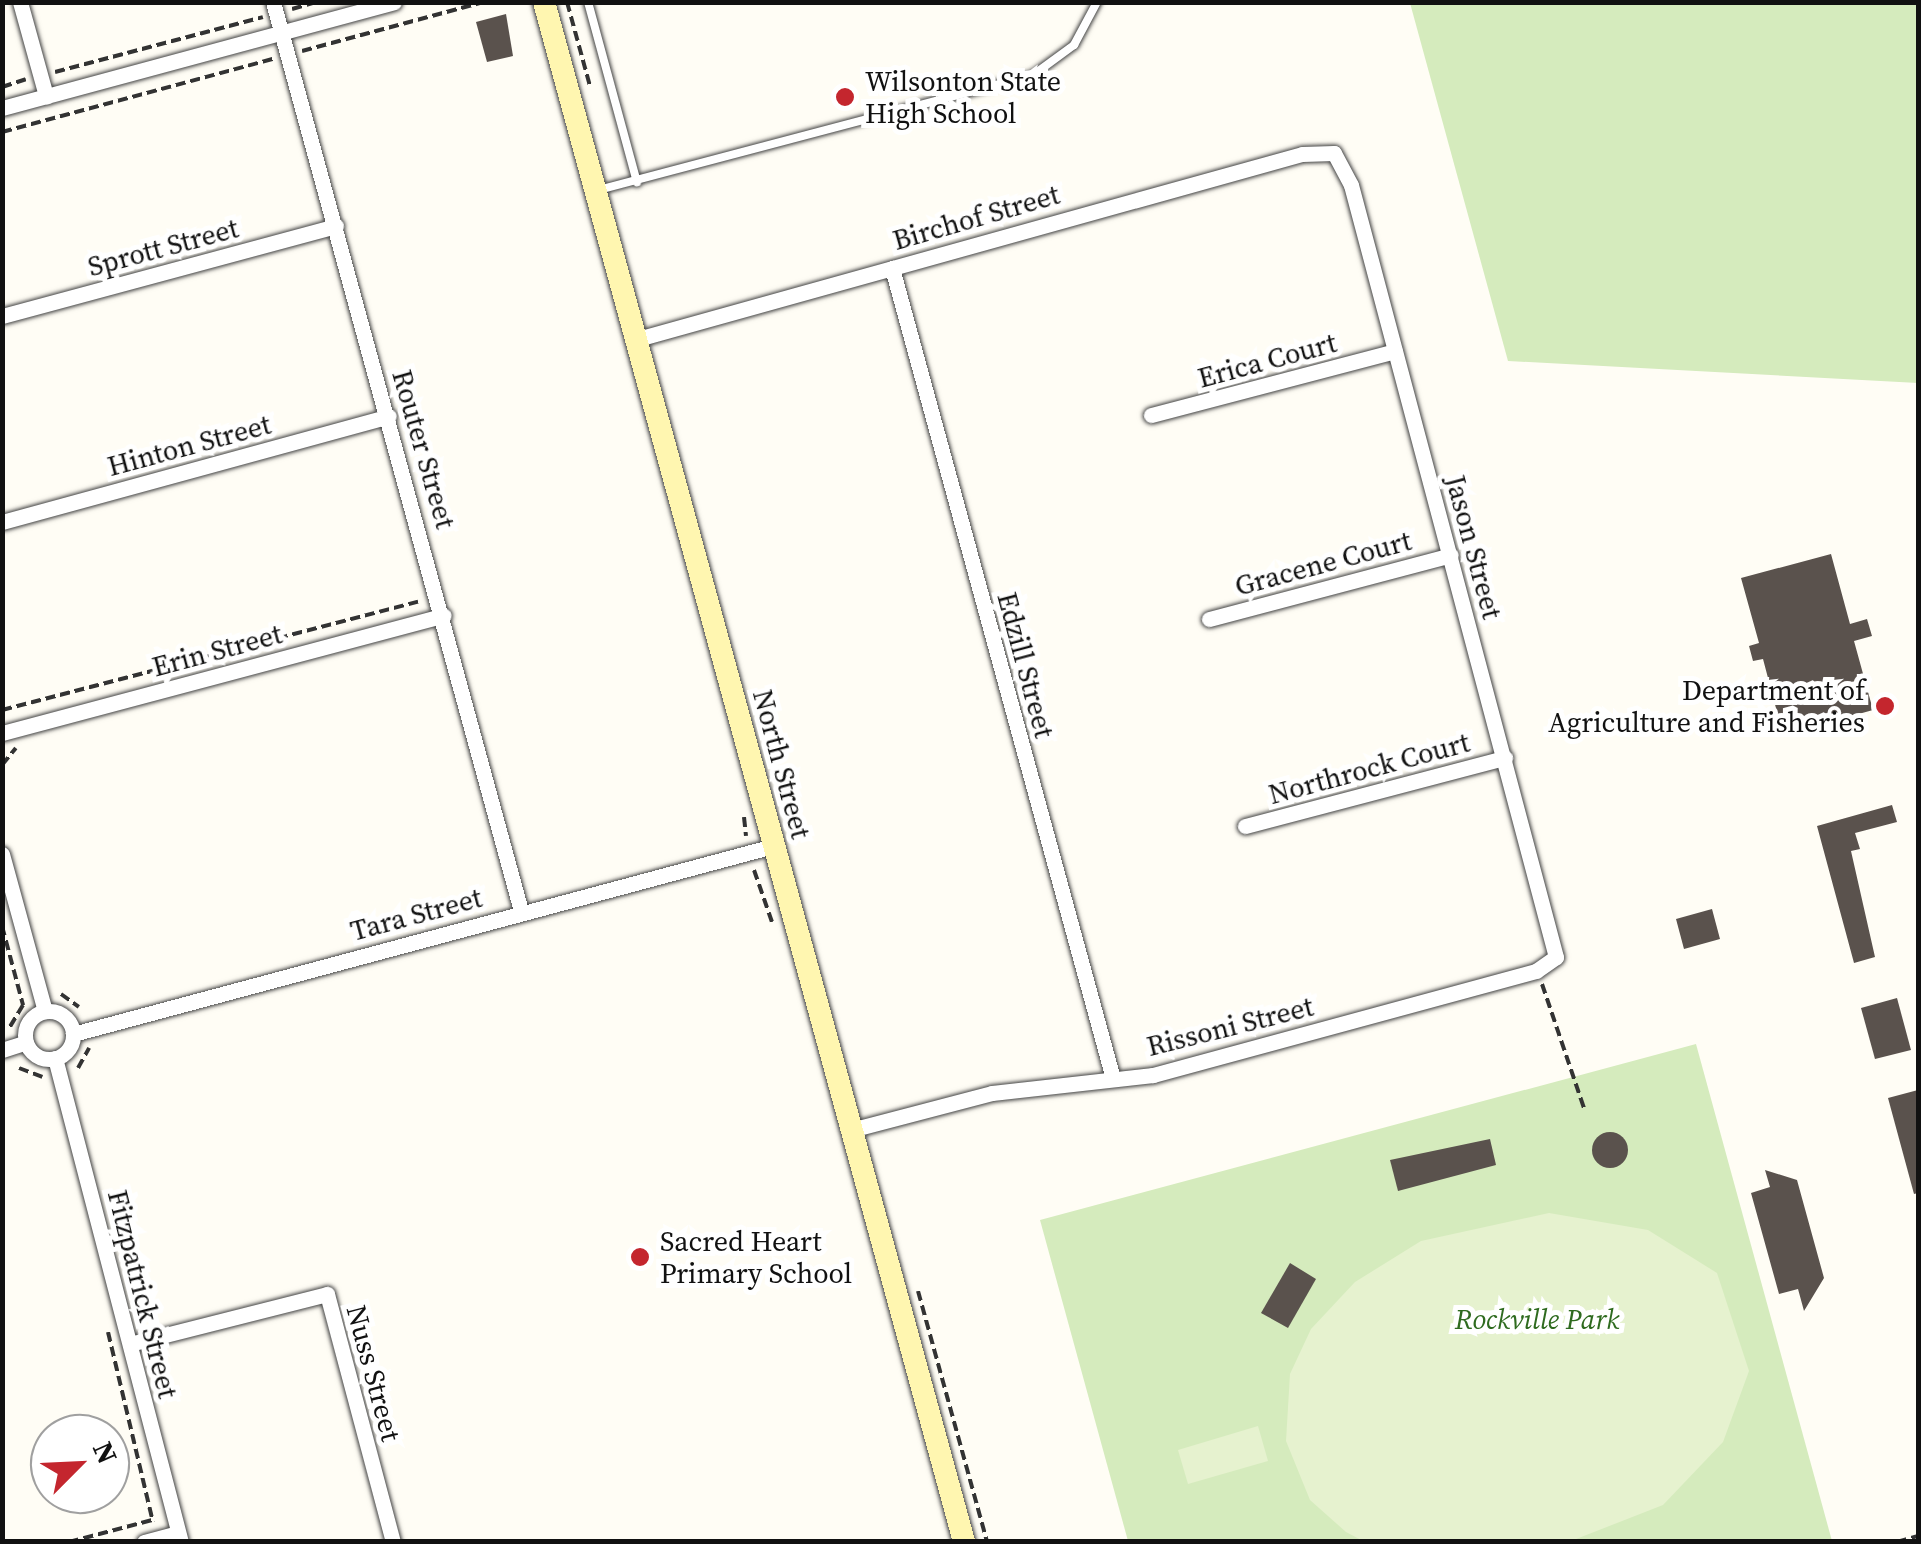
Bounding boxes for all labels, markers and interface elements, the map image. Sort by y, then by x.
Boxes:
place label: Wilsonton State High School [865,64,1061,130]
marker: Wilsonton State High School [834,86,856,108]
street label: Birchof Street [889,177,1063,257]
street label: Sprott Street [84,211,242,283]
street label: Erica Court [1194,325,1340,395]
street label: Router Street [385,366,463,532]
street label: Hinton Street [104,407,274,483]
street label: Jason Street [1439,471,1509,623]
street label: Gracene Court [1231,523,1415,603]
street label: Edzill Street [990,588,1062,742]
street label: Erin Street [148,617,286,683]
place label: Department of Agriculture and Fisheries [1548,673,1865,739]
street label: North Street [746,686,818,842]
marker: Department of Agriculture and Fisheries [1874,695,1896,717]
street label: Northrock Court [1265,725,1473,811]
street label: Tara Street [347,880,485,948]
street label: Rissoni Street [1143,989,1317,1063]
street label: Fitzpatrick Street [101,1186,185,1402]
place label: Sacred Heart Primary School [660,1224,852,1290]
marker: Sacred Heart Primary School [629,1246,651,1268]
street label: Nuss Street [340,1301,408,1445]
park label: Rockville Park [1455,1302,1619,1336]
north arrow [30,1414,130,1514]
text: N [84,1436,127,1470]

